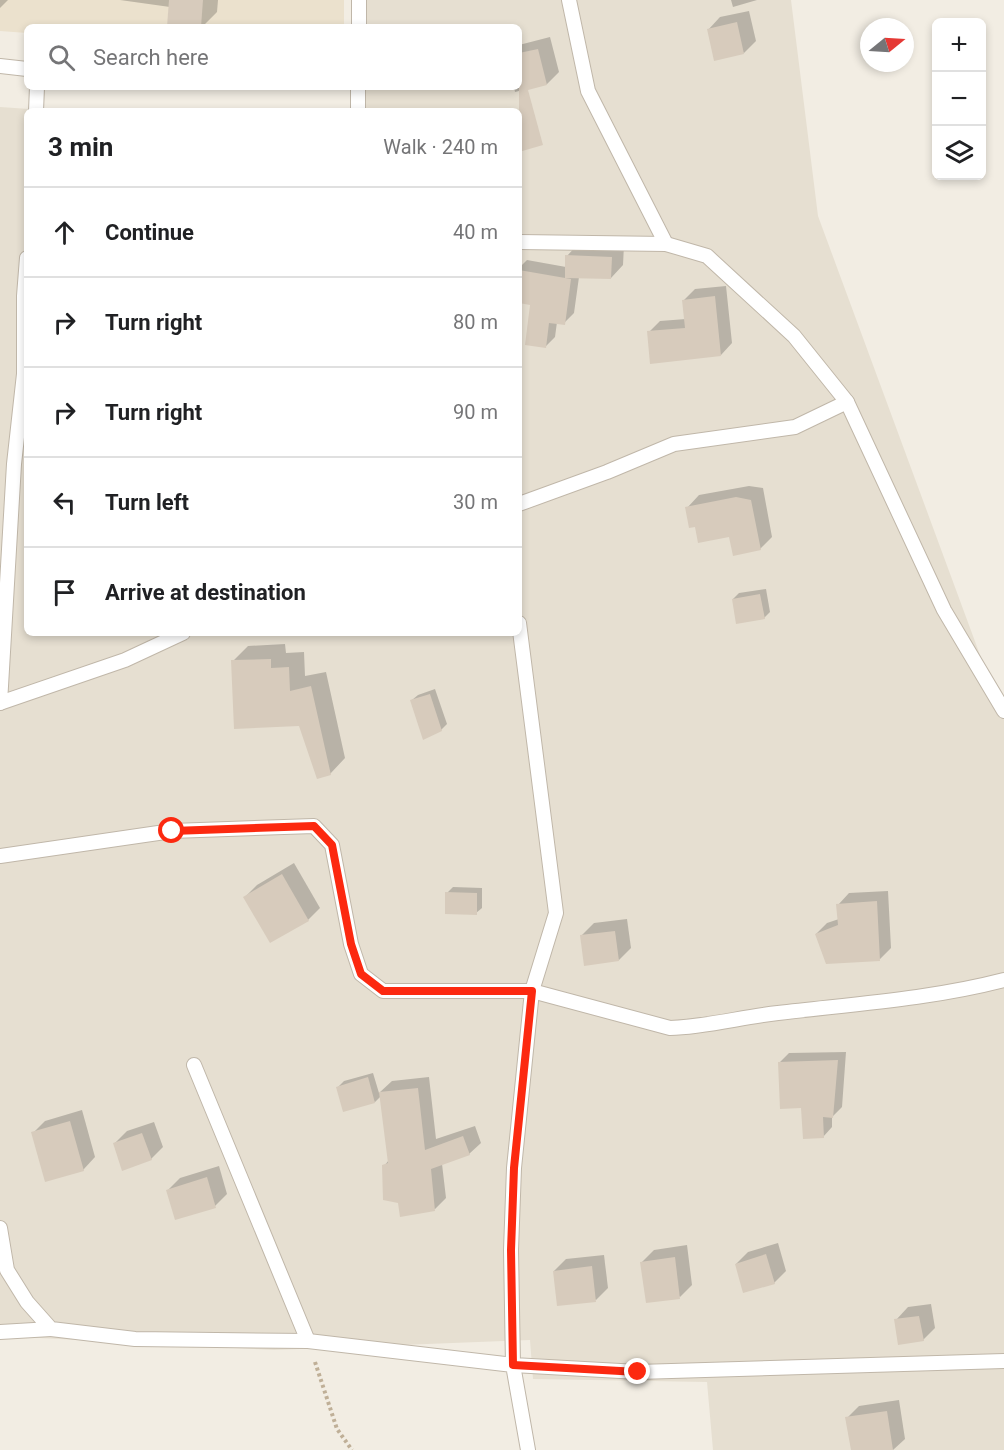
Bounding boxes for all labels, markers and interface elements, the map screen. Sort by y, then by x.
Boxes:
north arrow [860,18,914,72]
map controls [932,18,986,180]
button: + [932,18,986,72]
search box [24,24,522,90]
icon: search [45,41,78,74]
text: Search here [93,45,209,70]
button: − [932,72,986,126]
button: layers [932,126,986,180]
text: 3 min [48,132,113,162]
text: Walk · 240 m [383,135,498,159]
icon: ahead [48,216,81,249]
text: Continue [105,220,194,245]
text: 40 m [453,220,498,244]
icon: right [48,306,81,339]
text: Turn right [105,310,202,335]
text: 80 m [453,310,498,334]
icon: right [48,396,81,429]
text: Turn right [105,400,202,425]
text: 90 m [453,400,498,424]
icon: left [48,486,81,519]
text: Turn left [105,490,189,515]
text: 30 m [453,490,498,514]
icon: arrive [48,576,81,609]
text: Arrive at destination [105,580,306,605]
route start [158,817,184,843]
route end [624,1358,650,1384]

